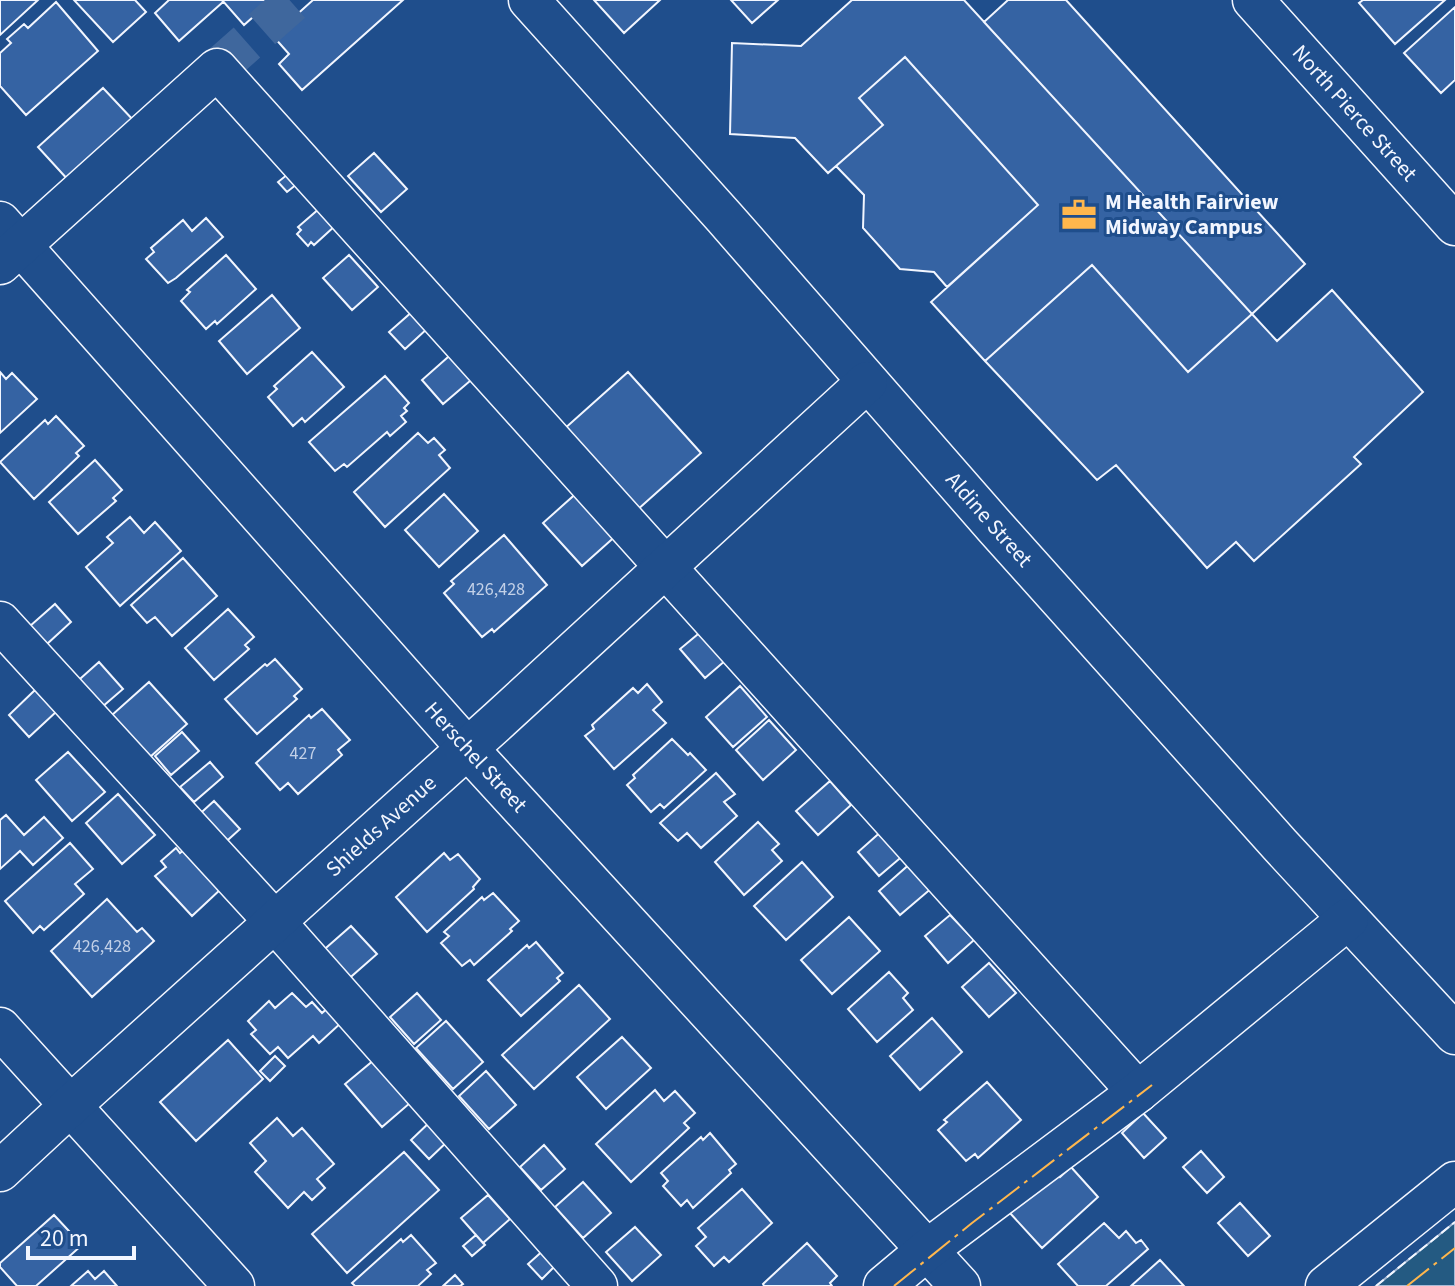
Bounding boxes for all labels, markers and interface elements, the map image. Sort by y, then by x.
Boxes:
street label: North Pierce Street [1285,38,1425,189]
place label: M Health Fairview Midway Campus [1105,186,1279,243]
office icon: M Health Fairview Midway Campus [1060,196,1098,234]
street label: Aldine Street [938,465,1040,575]
house number: 426,428 [467,577,525,602]
street label: Herschel Street [417,694,535,820]
house number: 427 [290,741,316,766]
street label: Shields Avenue [319,767,444,885]
house number: 426,428 [73,934,131,959]
scale bar [28,1210,134,1260]
text: 20 m [40,1221,89,1256]

